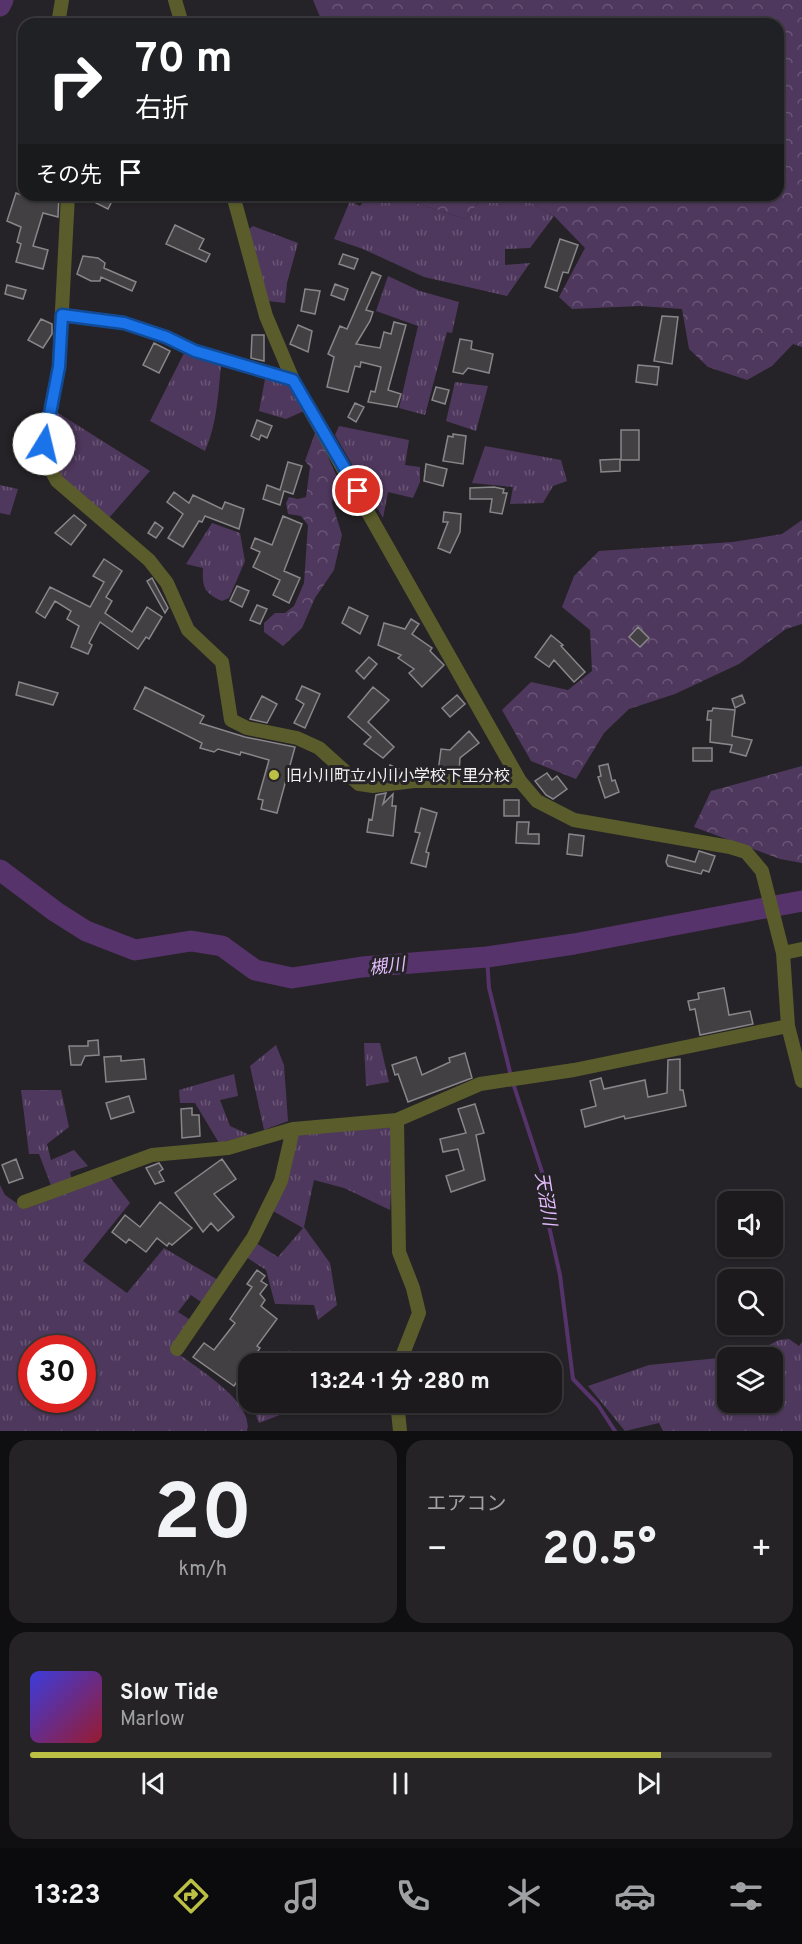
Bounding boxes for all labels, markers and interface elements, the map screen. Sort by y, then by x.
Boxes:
text: 70 m [135,34,233,87]
icon: right [36,42,114,120]
text: 右折 [135,93,189,127]
icon: arrive [114,156,147,189]
text: その先 [36,163,102,190]
position arrow [12,412,76,476]
pin [332,465,383,516]
icon: arrive [341,474,374,507]
place label: 旧小川町立小川小学校下里分校 [286,767,510,787]
marker: 旧小川町立小川小学校下里分校 [267,768,281,782]
water label: 槻川 [368,954,408,981]
water label: 天沼川 [529,1171,560,1230]
map controls [717,1191,783,1413]
button: sound [717,1191,783,1257]
button: search [717,1269,783,1335]
speed limit sign: 30 [18,1335,96,1413]
button: layers [717,1347,783,1413]
text: 13:24 · 1 分 · 280 m [310,1369,490,1396]
text: 20 [153,1468,252,1567]
text: エアコン [427,1492,507,1518]
text: 20.5° [542,1523,656,1580]
text: − [427,1530,448,1572]
text: + [751,1530,772,1572]
text: km/h [178,1557,227,1583]
text: Slow Tide [120,1680,219,1707]
text: Marlow [120,1707,184,1733]
icon: previous [137,1767,170,1800]
icon: pause [384,1767,417,1800]
icon: next [632,1767,665,1800]
icon: directions [170,1875,212,1917]
icon: music [281,1875,323,1917]
icon: phone [392,1875,434,1917]
icon: climate [503,1875,545,1917]
icon: car [614,1875,656,1917]
icon: filters [725,1875,767,1917]
text: 13:23 [35,1879,101,1913]

